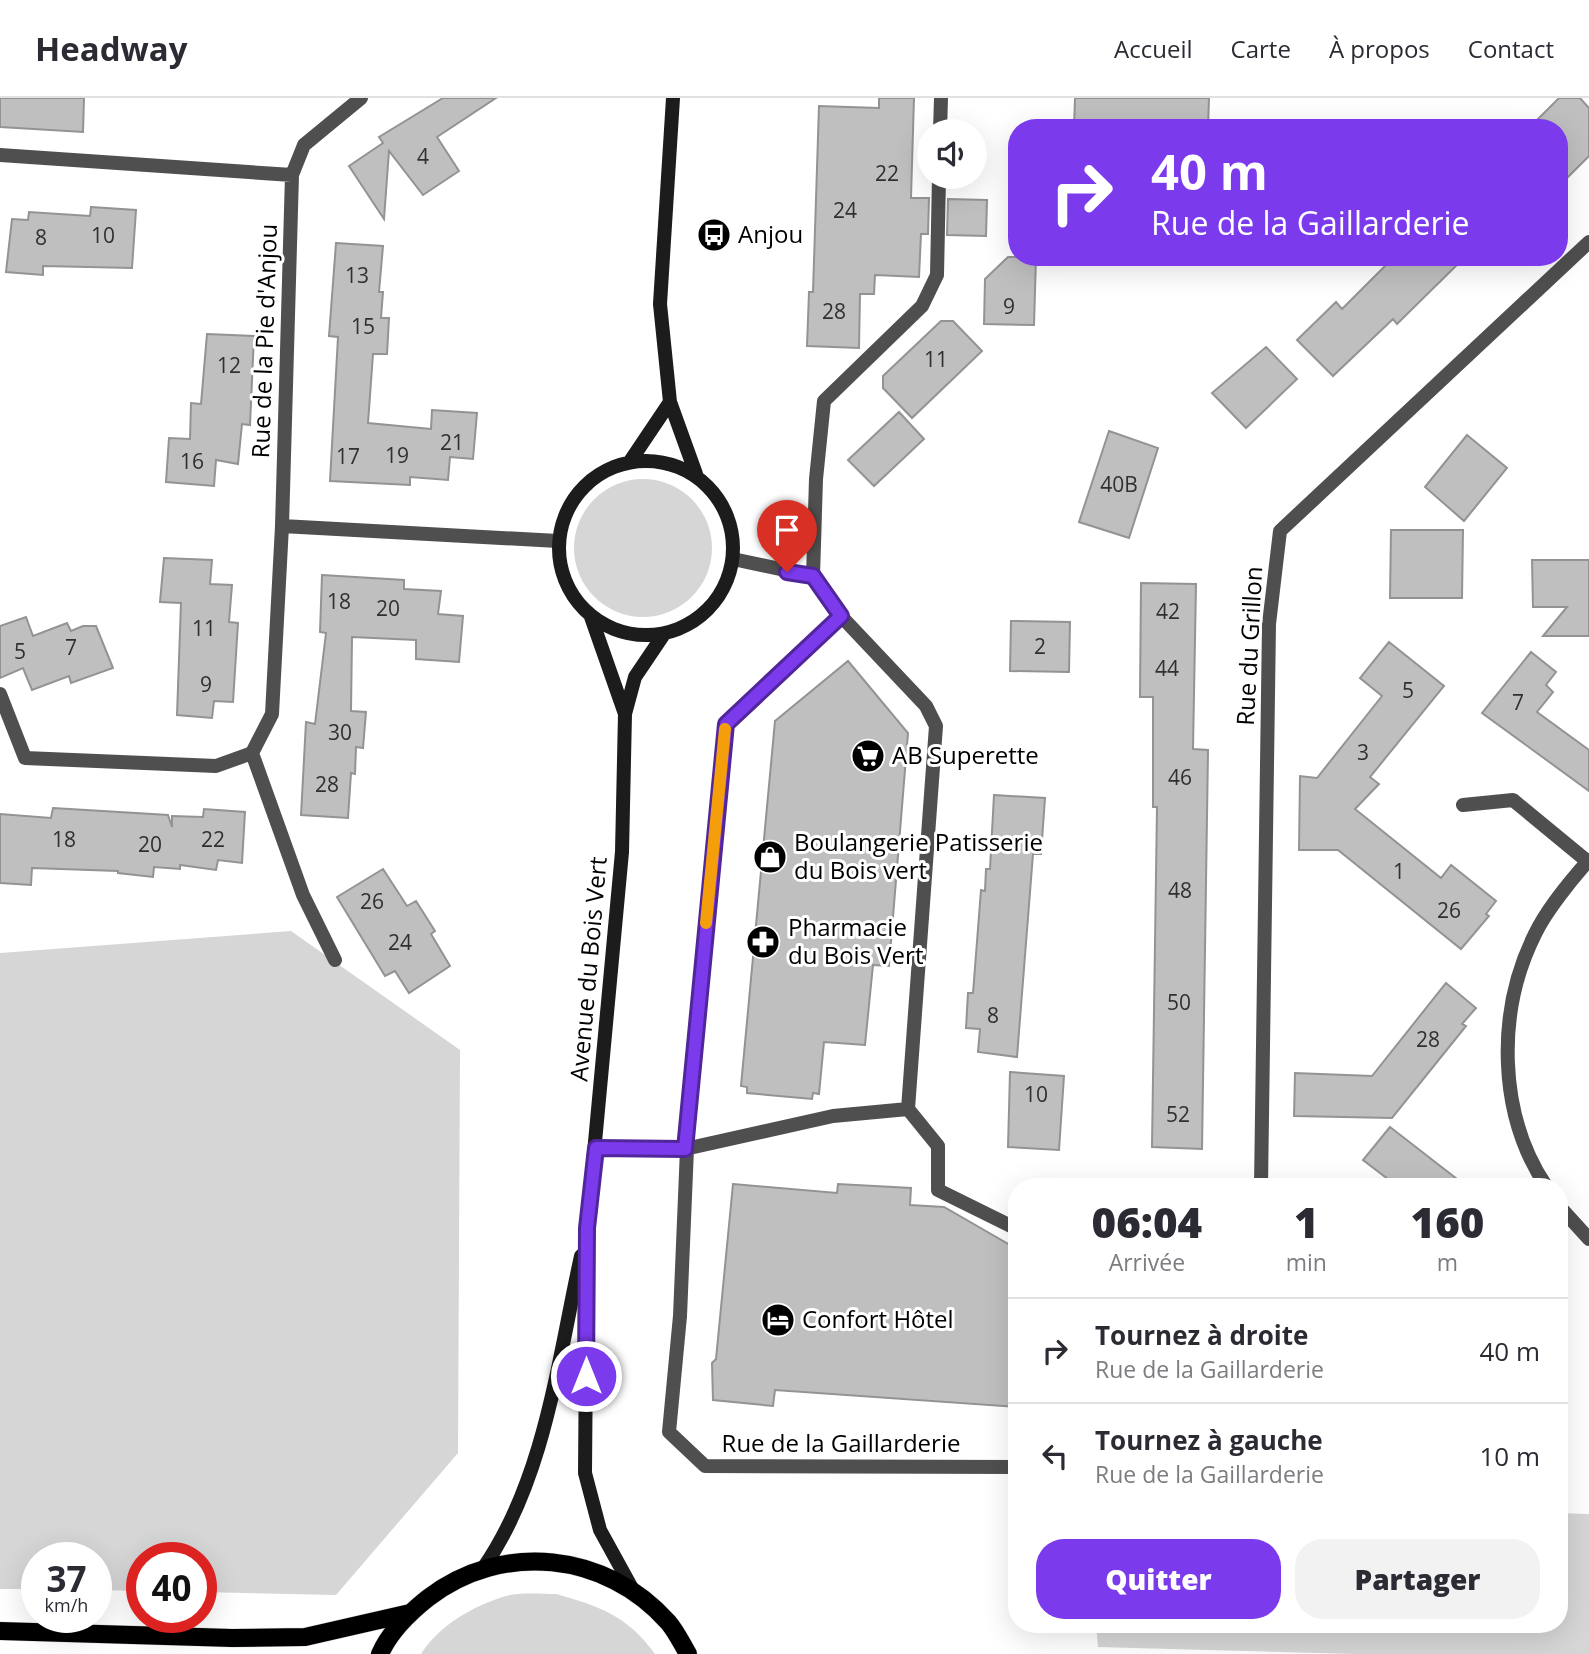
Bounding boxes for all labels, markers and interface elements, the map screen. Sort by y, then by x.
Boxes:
text: Headway [35,26,188,71]
text: Accueil [1114,32,1193,65]
text: Carte [1231,32,1291,65]
text: À propos [1329,32,1430,65]
text: Contact [1468,32,1554,65]
map controls [917,119,987,189]
button: sound [917,119,987,189]
text: 40 m [1151,138,1268,204]
house number: 4 [417,142,429,170]
icon: right [1036,147,1127,238]
house number: 22 [875,159,899,187]
house number: 24 [833,196,857,224]
text: Rue de la Gaillarderie [1151,201,1470,244]
bus stop icon: Anjou [695,216,733,254]
place label: Anjou [738,217,803,250]
house number: 10 [91,221,115,249]
house number: 8 [35,223,47,251]
street label: Rue de la Pie d'Anjou [243,223,284,459]
house number: 13 [345,261,369,289]
house number: 9 [1003,292,1015,320]
house number: 28 [822,297,846,325]
house number: 15 [351,312,375,340]
house number: 11 [924,345,948,373]
house number: 12 [217,351,241,379]
house number: 21 [440,428,464,456]
house number: 19 [385,441,409,469]
house number: 17 [336,442,360,470]
house number: 16 [180,447,204,475]
house number: 40B [1100,470,1138,498]
pin [757,500,817,572]
icon: arrive [768,511,806,549]
street label: Rue du Grillon [1228,565,1269,726]
house number: 18 [327,587,351,615]
house number: 20 [376,594,400,622]
house number: 42 [1156,597,1180,625]
house number: 11 [192,614,216,642]
house number: 2 [1034,632,1046,660]
house number: 7 [65,633,77,661]
house number: 5 [14,637,26,665]
house number: 44 [1155,654,1179,682]
house number: 9 [200,670,212,698]
house number: 5 [1402,676,1414,704]
house number: 7 [1512,688,1524,716]
house number: 30 [328,718,352,746]
supermarket icon: AB Superette [849,737,887,775]
place label: AB Superette [892,738,1039,771]
house number: 3 [1357,738,1369,766]
house number: 46 [1168,763,1192,791]
house number: 28 [315,770,339,798]
house number: 18 [52,825,76,853]
house number: 22 [201,825,225,853]
place label: Boulangerie Patisserie du Bois vert [794,825,1043,886]
house number: 20 [138,830,162,858]
shop icon: Boulangerie Patisserie du Bois vert [751,838,789,876]
street label: Avenue du Bois Vert [561,855,614,1083]
house number: 1 [1393,857,1405,885]
house number: 48 [1168,876,1192,904]
house number: 26 [360,887,384,915]
house number: 26 [1437,896,1461,924]
place label: Pharmacie du Bois Vert [788,910,923,971]
pharmacy icon: Pharmacie du Bois Vert [744,923,782,961]
house number: 24 [388,928,412,956]
house number: 50 [1167,988,1191,1016]
house number: 8 [987,1001,999,1029]
house number: 28 [1416,1025,1440,1053]
house number: 10 [1024,1080,1048,1108]
house number: 52 [1166,1100,1190,1128]
text: 06:04 [1092,1193,1202,1250]
text: 1 [1294,1193,1319,1250]
text: 160 [1411,1193,1484,1250]
text: Arrivée [1109,1246,1185,1278]
text: min [1286,1246,1327,1278]
text: m [1437,1246,1458,1278]
hotel icon: Confort Hôtel [759,1301,797,1339]
place label: Confort Hôtel [802,1302,954,1335]
text: Tournez à droite [1095,1317,1308,1353]
icon: right [1036,1332,1074,1370]
text: 40 m [1479,1333,1540,1369]
position arrow [549,1339,623,1413]
text: Rue de la Gaillarderie [1095,1353,1324,1385]
text: Tournez à gauche [1095,1422,1323,1458]
street label: Rue de la Gaillarderie [722,1426,960,1459]
icon: left [1036,1437,1074,1475]
text: 10 m [1479,1438,1540,1474]
text: Rue de la Gaillarderie [1095,1458,1324,1490]
button: Quitter [1036,1539,1281,1619]
button: Partager [1295,1539,1540,1619]
speed limit sign: 40 [126,1542,217,1633]
text: 37 [46,1555,87,1602]
text: km/h [45,1593,88,1617]

